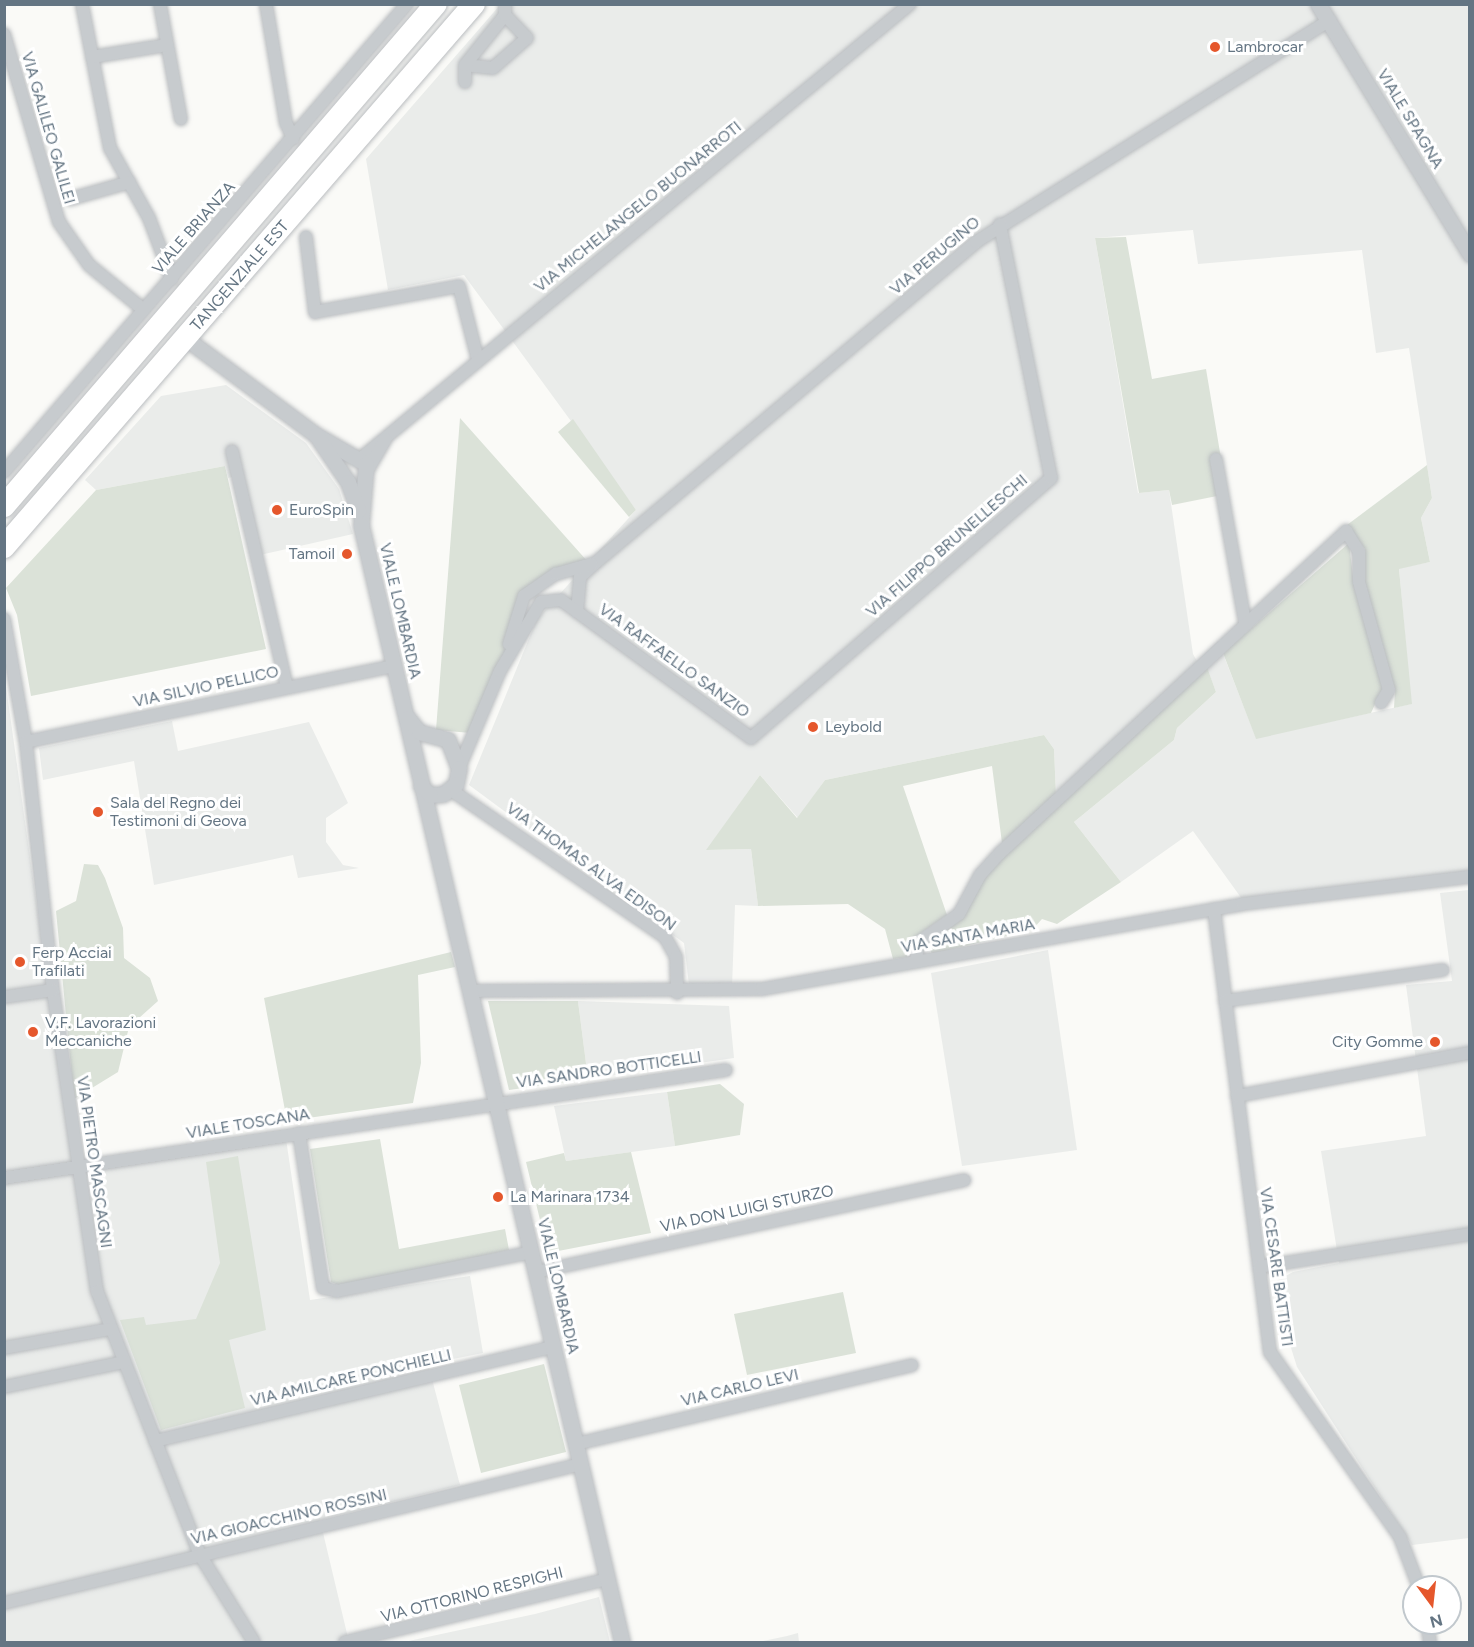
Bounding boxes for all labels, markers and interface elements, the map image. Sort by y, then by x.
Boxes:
place label: Lambrocar [1227,37,1303,57]
marker: Lambrocar [1208,40,1222,54]
street label: VIA GALILEO GALILEI [17,50,79,206]
street label: VIALE SPAGNA [1373,66,1447,172]
street label: VIA MICHELANGELO BUONARROTI [531,117,745,297]
street label: VIALE BRIANZA [149,178,239,278]
street label: VIA PERUGINO [886,213,984,299]
street label: TANGENZIALE EST [187,217,293,335]
street label: VIA FILIPPO BRUNELLESCHI [862,471,1032,621]
place label: EuroSpin [289,500,354,520]
marker: EuroSpin [270,503,284,517]
street label: VIALE LOMBARDIA [375,541,425,681]
place label: Tamoil [289,544,335,564]
marker: Tamoil [340,547,354,561]
street label: VIA RAFFAELLO SANZIO [595,600,753,722]
street label: VIA SILVIO PELLICO [132,662,280,712]
place label: Leybold [825,717,882,737]
marker: Leybold [806,720,820,734]
place label: Sala del Regno dei Testimoni di Geova [110,793,247,831]
street label: VIA THOMAS ALVA EDISON [502,799,680,935]
marker: Sala del Regno dei Testimoni di Geova [91,805,105,819]
street label: VIA SANTA MARIA [900,915,1036,957]
place label: Ferp Acciai Trafilati [32,943,112,981]
marker: Ferp Acciai Trafilati [13,955,27,969]
place label: V.F. Lavorazioni Meccaniche [45,1013,156,1051]
marker: V.F. Lavorazioni Meccaniche [26,1025,40,1039]
place label: City Gomme [1332,1032,1423,1052]
marker: City Gomme [1428,1035,1442,1049]
street label: VIA SANDRO BOTTICELLI [515,1048,703,1092]
street label: VIA PIETRO MASCAGNI [72,1075,116,1249]
street label: VIALE TOSCANA [185,1105,311,1143]
street label: VIA DON LUIGI STURZO [659,1181,835,1237]
street label: VIA CESARE BATTISTI [1255,1186,1297,1348]
place label: La Marinara 1734 [510,1187,630,1207]
marker: La Marinara 1734 [491,1190,505,1204]
street label: VIALE LOMBARDIA [533,1216,583,1356]
street label: VIA AMILCARE PONCHIELLI [249,1346,453,1410]
street label: VIA CARLO LEVI [679,1365,801,1411]
street label: VIA GIOACCHINO ROSSINI [189,1485,389,1549]
street label: VIA OTTORINO RESPIGHI [379,1563,565,1627]
north arrow [1402,1575,1462,1635]
text: N [1428,1610,1445,1632]

